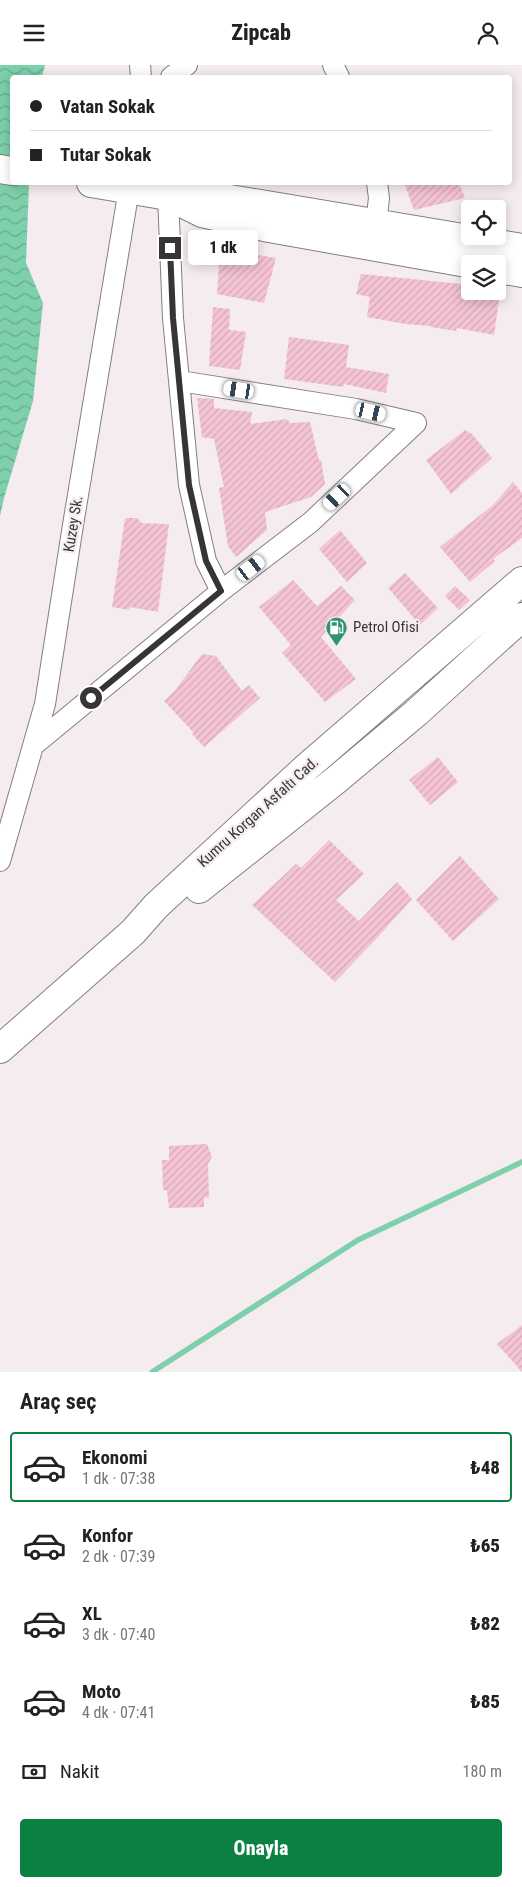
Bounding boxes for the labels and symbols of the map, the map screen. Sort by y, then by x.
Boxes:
callout: 1 dk [188,231,258,265]
route end [159,237,181,259]
car [223,380,254,400]
car [354,401,387,423]
car [320,481,353,513]
street label: Kuzey Sk. [60,495,86,553]
car [234,553,267,583]
fuel station icon: Petrol Ofisi [325,615,349,646]
place label: Petrol Ofisi [353,618,419,636]
route start [80,687,102,709]
street label: Kumru Korgan Asfaltı Cad. [194,753,322,871]

